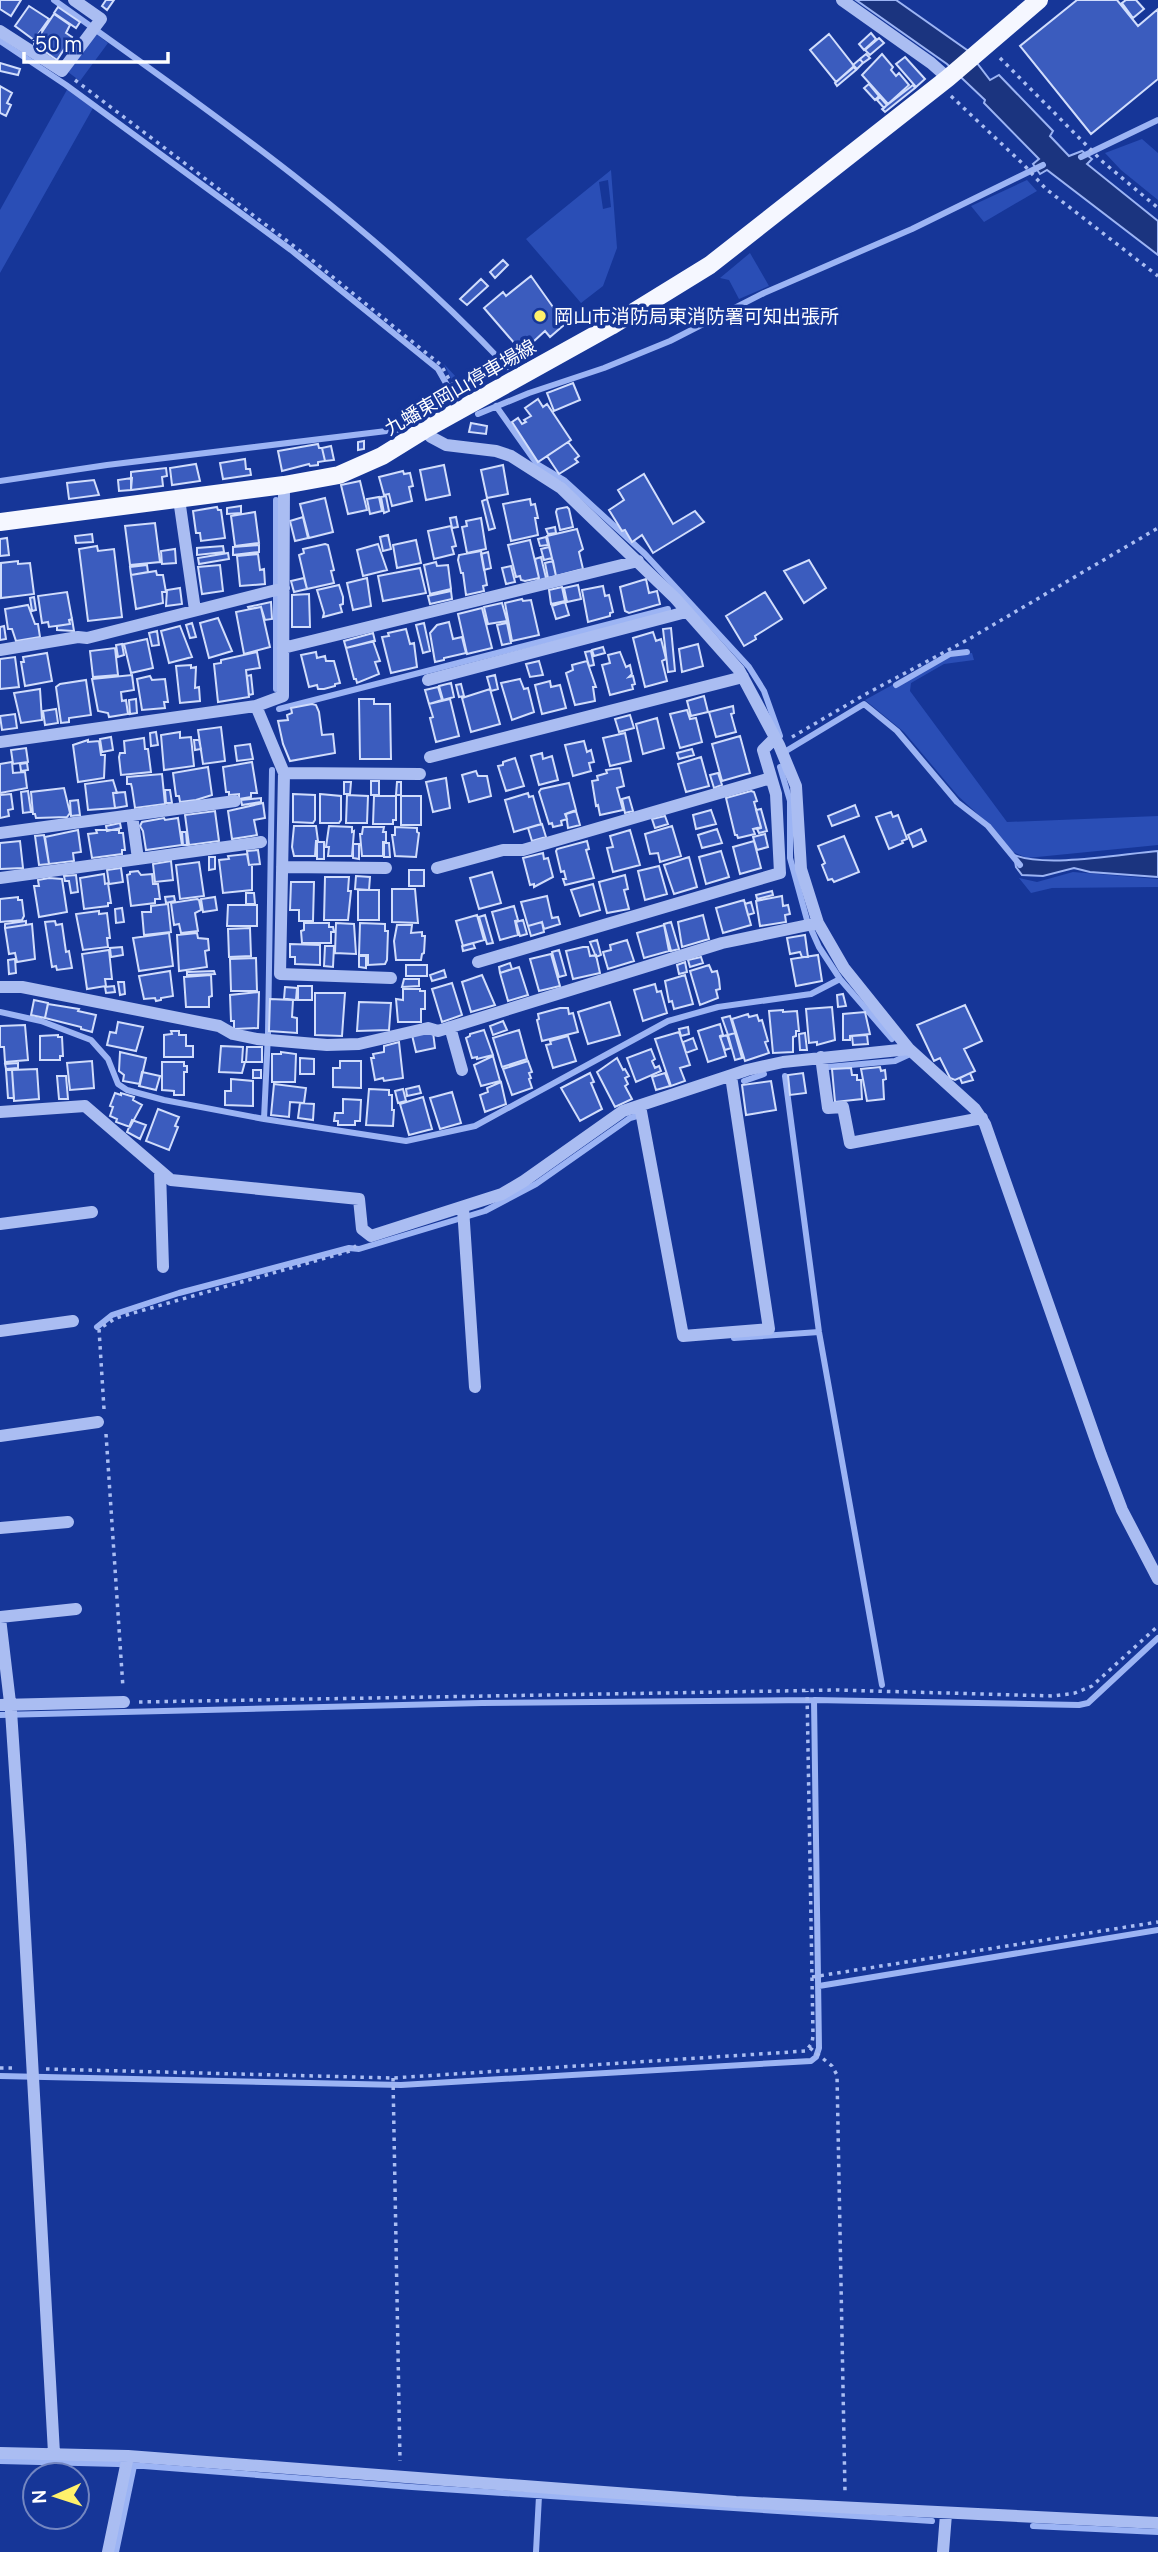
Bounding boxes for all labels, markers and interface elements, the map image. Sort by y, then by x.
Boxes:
scale bar [24,21,168,65]
text: 50 m [35,30,82,58]
place label: 岡山市消防局東消防署可知出張所 [554,303,839,329]
marker: 岡山市消防局東消防署可知出張所 [532,308,548,324]
street label: 九蟠東岡山停車場線 [379,333,541,441]
north arrow [21,2461,91,2531]
text: N [26,2489,52,2504]

